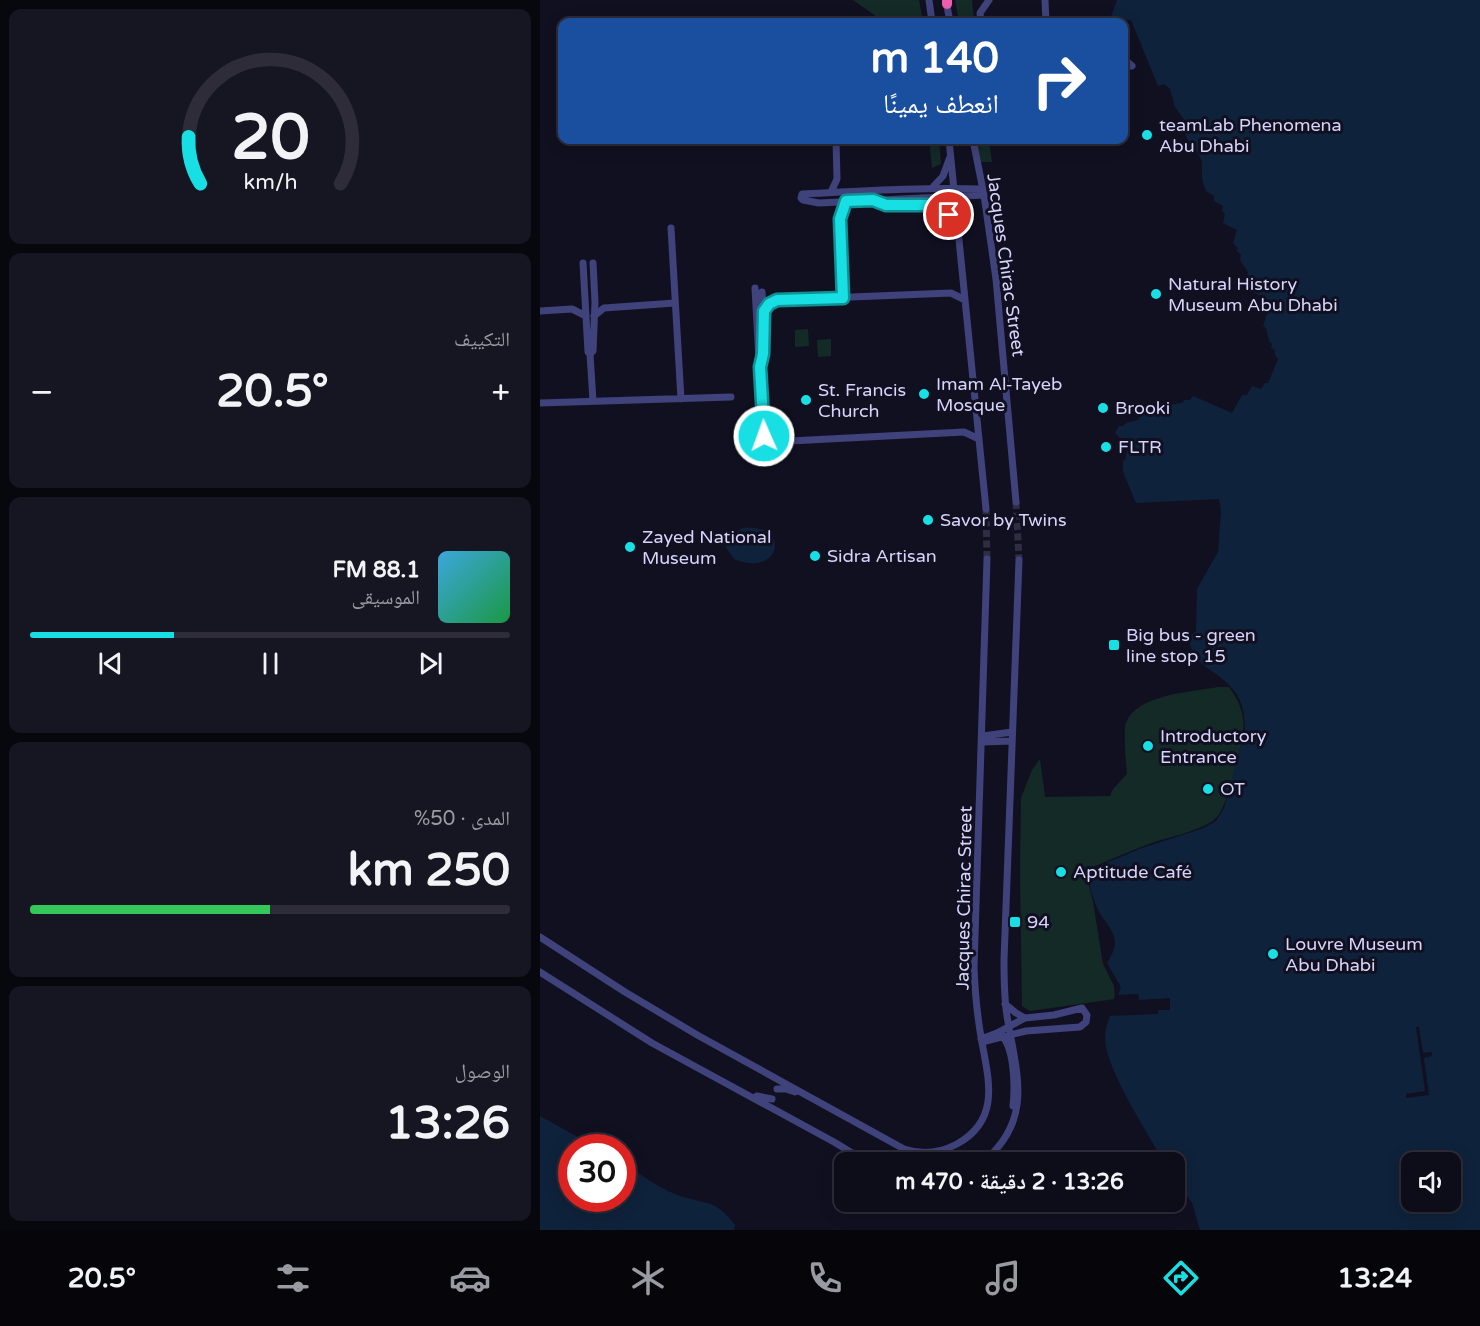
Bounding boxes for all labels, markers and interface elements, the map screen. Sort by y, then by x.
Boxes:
text: 140 m [870,33,999,84]
icon: right [1020,42,1098,120]
text: انعطف يمينًا [883,88,999,121]
text: 20 [231,101,309,176]
place label: teamLab Phenomena Abu Dhabi [1159,114,1342,157]
marker: teamLab Phenomena Abu Dhabi [1140,128,1154,142]
text: km/h [243,169,297,195]
street label: Jacques Chirac Street [982,172,1030,358]
pin [923,189,974,240]
icon: arrive [932,198,965,231]
place label: Natural History Museum Abu Dhabi [1168,273,1338,316]
marker: Natural History Museum Abu Dhabi [1149,287,1163,301]
text: التكييف [454,328,510,352]
text: 20.5° [216,365,329,419]
text: − [30,373,54,412]
text: + [491,373,510,412]
place label: Imam Al-Tayeb Mosque [936,373,1062,416]
place label: St. Francis Church [818,379,906,422]
marker: Imam Al-Tayeb Mosque [917,387,931,401]
marker: St. Francis Church [799,393,813,407]
place label: Brooki [1115,397,1170,419]
marker: Brooki [1096,401,1110,415]
position arrow [732,404,796,468]
place label: FLTR [1118,436,1162,458]
marker: FLTR [1099,440,1113,454]
place label: Savor by Twins [940,509,1067,531]
marker: Savor by Twins [921,513,935,527]
place label: Zayed National Museum [642,526,771,569]
marker: Zayed National Museum [623,540,637,554]
place label: Sidra Artisan [827,545,937,567]
marker: Sidra Artisan [808,549,822,563]
text: 88.1 FM [332,557,420,583]
text: الموسيقى [352,586,420,610]
place label: Big bus - green line stop 15 [1126,624,1256,667]
marker: Big bus - green line stop 15 [1107,638,1121,652]
icon: previous [94,647,127,680]
icon: pause [254,647,287,680]
icon: next [414,647,447,680]
place label: Introductory Entrance [1160,725,1267,768]
marker: Introductory Entrance [1141,739,1155,753]
place label: OT [1220,778,1245,800]
marker: OT [1201,782,1215,796]
street label: Jacques Chirac Street [951,805,977,990]
text: المدى · 50% [414,807,510,831]
text: 250 km [348,844,510,898]
place label: Aptitude Café [1073,861,1192,883]
marker: Aptitude Café [1054,865,1068,879]
place label: 94 [1027,911,1050,933]
marker: 94 [1008,915,1022,929]
place label: Louvre Museum Abu Dhabi [1285,933,1423,976]
marker: Louvre Museum Abu Dhabi [1266,947,1280,961]
text: الوصول [455,1060,510,1084]
text: 13:26 [385,1097,510,1151]
speed limit sign: 30 [558,1134,636,1212]
map controls [1401,1152,1461,1212]
button: sound [1401,1152,1461,1212]
text: 13:26 · 2 دقيقة · 470 m [895,1169,1124,1195]
icon: filters [272,1257,314,1299]
icon: car [449,1257,491,1299]
icon: climate [627,1257,669,1299]
icon: phone [804,1257,846,1299]
icon: music [982,1257,1024,1299]
icon: directions [1160,1257,1202,1299]
text: 20.5° [68,1262,136,1295]
text: 13:24 [1337,1262,1412,1295]

